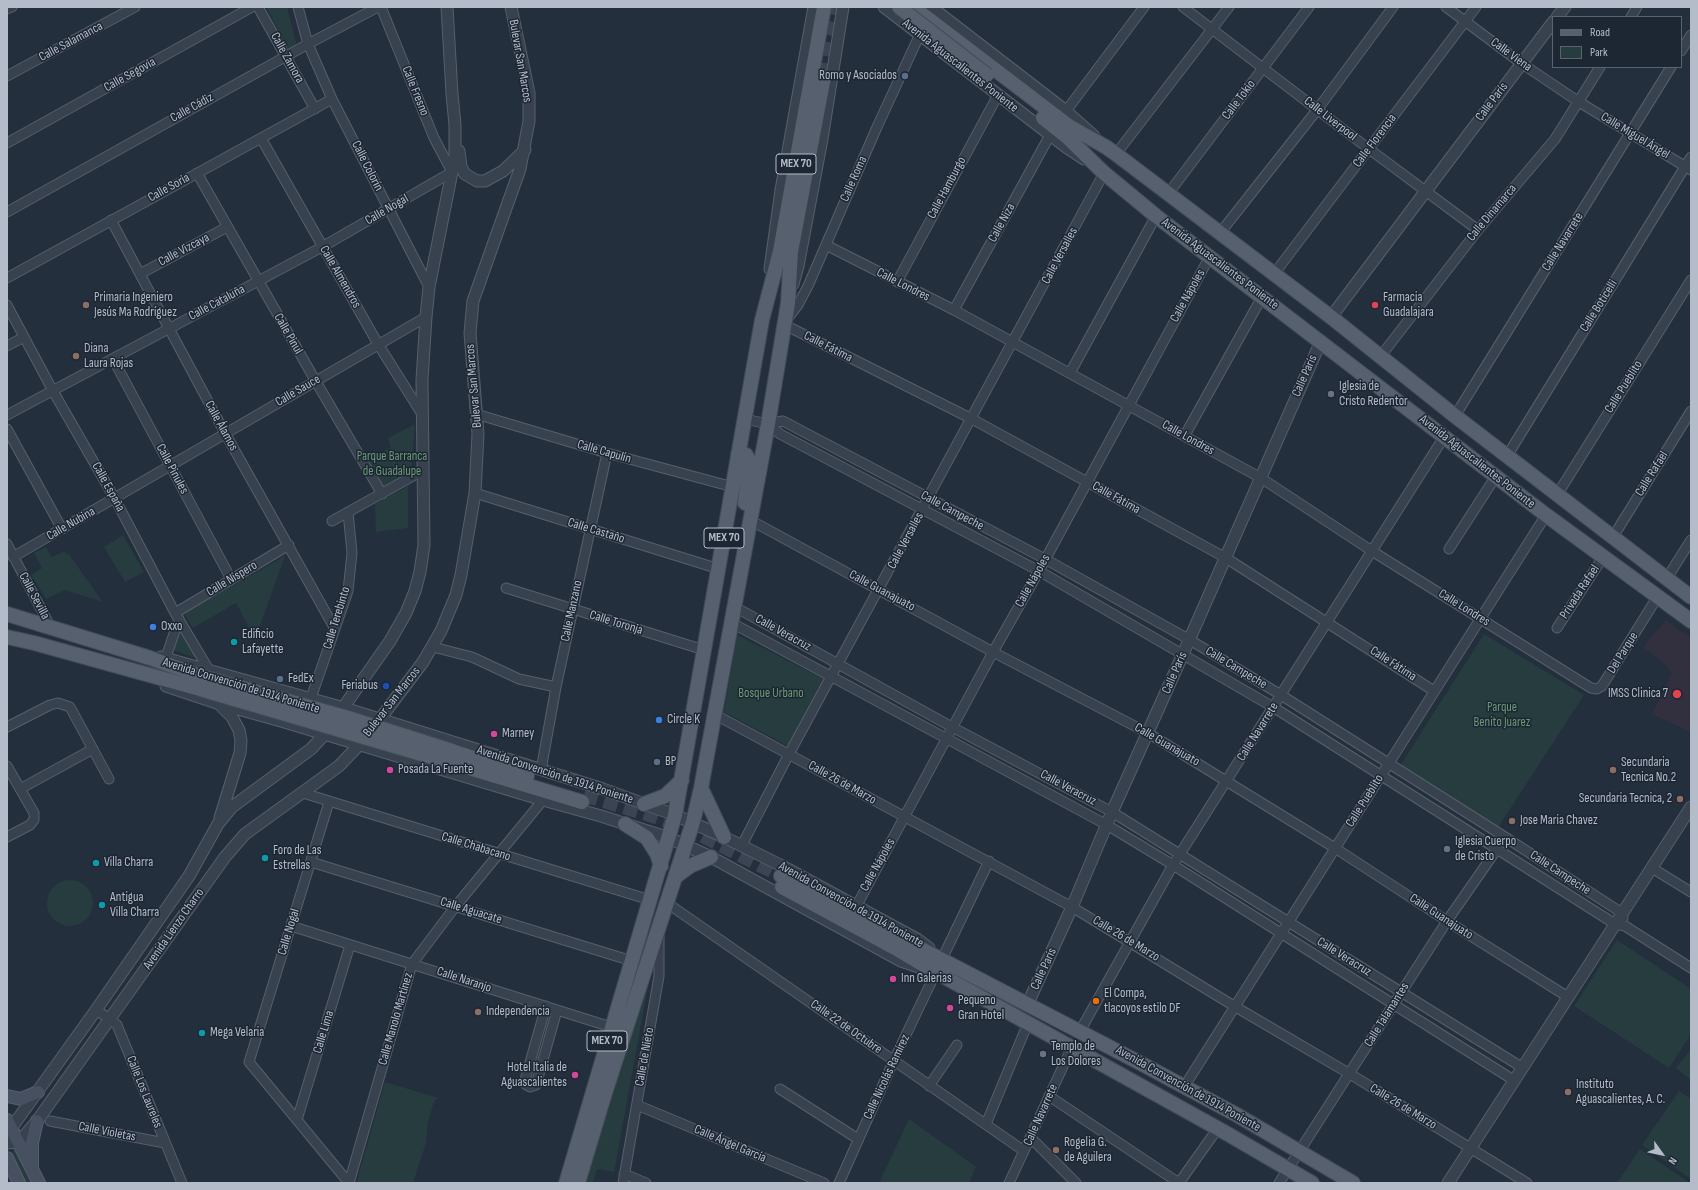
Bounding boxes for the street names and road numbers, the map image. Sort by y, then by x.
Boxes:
street label: Avenida Aguascalientes Poniente [899,16,1021,116]
street label: Bulevar San Marcos [505,18,535,104]
street label: Calle Salamanca [36,19,106,65]
street label: Calle Zamora [267,30,307,86]
street label: Calle Viena [1487,35,1535,75]
street label: Calle Segovia [101,54,159,96]
street label: Calle Fresno [398,64,432,118]
street label: Calle Tokio [1219,77,1259,123]
street label: Calle París [1472,80,1512,124]
street label: Calle Cádiz [168,90,216,126]
street label: Calle Liverpool [1300,93,1360,145]
street label: Calle Miguel Ángel [1598,109,1672,163]
street label: Calle Florencia [1350,111,1400,171]
street label: Calle Colorín [348,138,386,194]
road number: MEX 70 [776,154,816,174]
street label: Calle Roma [837,154,871,204]
street label: Calle Hamburgo [924,154,970,222]
street label: Calle Soria [145,170,193,206]
street label: Calle Dinamarca [1464,181,1520,245]
street label: Calle Nogal [362,191,412,229]
street label: Calle Niza [985,201,1019,245]
street label: Calle Navarrete [1539,210,1587,274]
street label: Avenida Aguascalientes Poniente [1158,215,1282,313]
street label: Calle Versalles [1039,225,1081,287]
street label: Calle Vizcaya [156,230,212,270]
street label: Calle Almendros [316,243,364,311]
street label: Calle Londres [874,265,932,305]
street label: Calle Nápoles [1167,267,1209,325]
street label: Calle Boticelli [1577,277,1621,335]
street label: Calle Cataluña [186,282,248,324]
street label: Calle Pinul [270,311,306,357]
street label: Calle Fátima [801,328,855,366]
street label: Bulevar San Marcos [463,343,485,429]
street label: Calle París [1289,353,1321,399]
street label: Calle Pueblito [1602,358,1646,416]
street label: Calle Sauce [273,372,323,410]
street label: Calle Álamos [201,398,241,454]
street label: Avenida Aguascalientes Poniente [1416,412,1538,512]
street label: Calle Londres [1159,417,1217,459]
street label: Calle Capulín [575,437,633,467]
street label: Calle Pinules [152,441,192,497]
street label: Calle Rafael [1632,449,1672,499]
street label: Calle España [88,460,128,514]
street label: Calle Fátima [1089,478,1143,518]
street label: Calle Campeche [918,488,986,534]
street label: Calle Nubina [44,504,98,544]
street label: Calle Versalles [885,510,927,572]
street label: Calle Castaño [566,515,626,547]
road number: MEX 70 [704,528,744,548]
street label: Calle Nápoles [1012,552,1054,610]
street label: Calle Níspero [204,558,260,600]
street label: Privada Rafael [1557,562,1603,622]
street label: Calle Guanajuato [846,567,918,615]
street label: Calle Sevilla [15,570,53,622]
street label: Calle Manzano [558,579,586,643]
street label: Calle Terebinto [320,585,354,651]
street label: Calle Londres [1435,586,1493,630]
street label: Calle Toronja [587,608,645,638]
street label: Calle Veracruz [752,611,814,655]
street label: Del Parque [1604,629,1642,677]
street label: Calle Campeche [1202,643,1270,693]
street label: Calle Fátima [1367,643,1419,685]
street label: Calle París [1159,650,1191,696]
street label: Avenida Convención de 1914 Poniente [161,655,321,717]
street label: Bulevar San Marcos [360,664,424,740]
street label: Calle Navarrete [1234,700,1282,764]
street label: Calle Guanajuato [1132,720,1202,770]
street label: Avenida Convención de 1914 Poniente [475,742,635,808]
street label: Calle 26 de Marzo [805,758,879,808]
street label: Calle Veracruz [1037,767,1099,809]
street label: Calle Pueblito [1343,772,1387,830]
street label: Calle Chabacano [440,829,512,865]
street label: Calle Nápoles [857,836,899,894]
street label: Calle Campeche [1527,848,1593,898]
street label: Avenida Convención de 1914 Poniente [776,859,926,951]
street label: Avenida Lienzo Charro [140,885,208,973]
street label: Calle Guanajuato [1406,891,1476,943]
street label: Calle Aguacate [438,894,504,928]
street label: Calle Nogal [275,907,303,957]
street label: Calle 26 de Marzo [1090,913,1162,965]
street label: Calle Veracruz [1314,934,1374,980]
street label: Calle París [1028,946,1060,992]
street label: Calle Naranjo [435,964,493,996]
street label: Calle Manolo Martínez [375,971,417,1067]
street label: Calle Talamantes [1361,980,1413,1050]
street label: Calle 22 de Octubre [807,997,885,1057]
street label: Calle Lima [310,1009,338,1055]
street label: Calle de Nieto [632,1026,658,1088]
road number: MEX 70 [587,1031,627,1051]
street label: Calle Nicolás Ramírez [860,1032,914,1122]
street label: Avenida Convención de 1914 Poniente [1113,1043,1263,1135]
street label: Calle Los Laureles [122,1054,166,1130]
street label: Calle 26 de Marzo [1367,1081,1439,1133]
street label: Calle Navarrete [1020,1082,1062,1148]
street label: Calle Violetas [77,1119,137,1145]
street label: Calle Ángel García [692,1122,768,1166]

